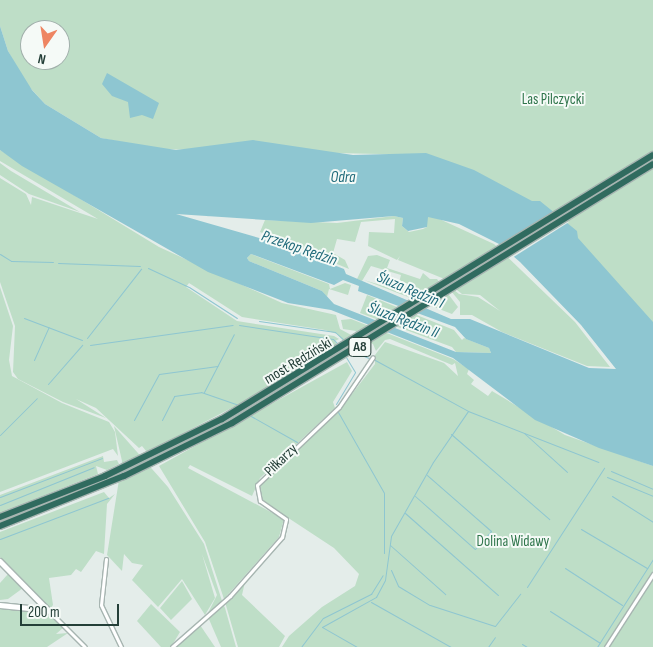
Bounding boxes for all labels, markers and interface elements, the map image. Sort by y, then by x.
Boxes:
north arrow [20,20,70,70]
text: N [36,50,47,68]
park label: Las Pilczycki [522,91,584,109]
water label: Odra [330,168,356,188]
water label: Przekop Rędzin [258,227,340,271]
water label: Śluza Rędzin I [373,268,447,314]
water label: Śluza Rędzin II [365,299,441,343]
street label: most Rędziński [261,334,335,388]
road number: A8 [348,336,372,358]
street label: Piłkarzy [261,440,301,480]
park label: Dolina Widawy [477,533,549,551]
scale bar [22,594,121,626]
text: 200 m [28,603,60,622]

